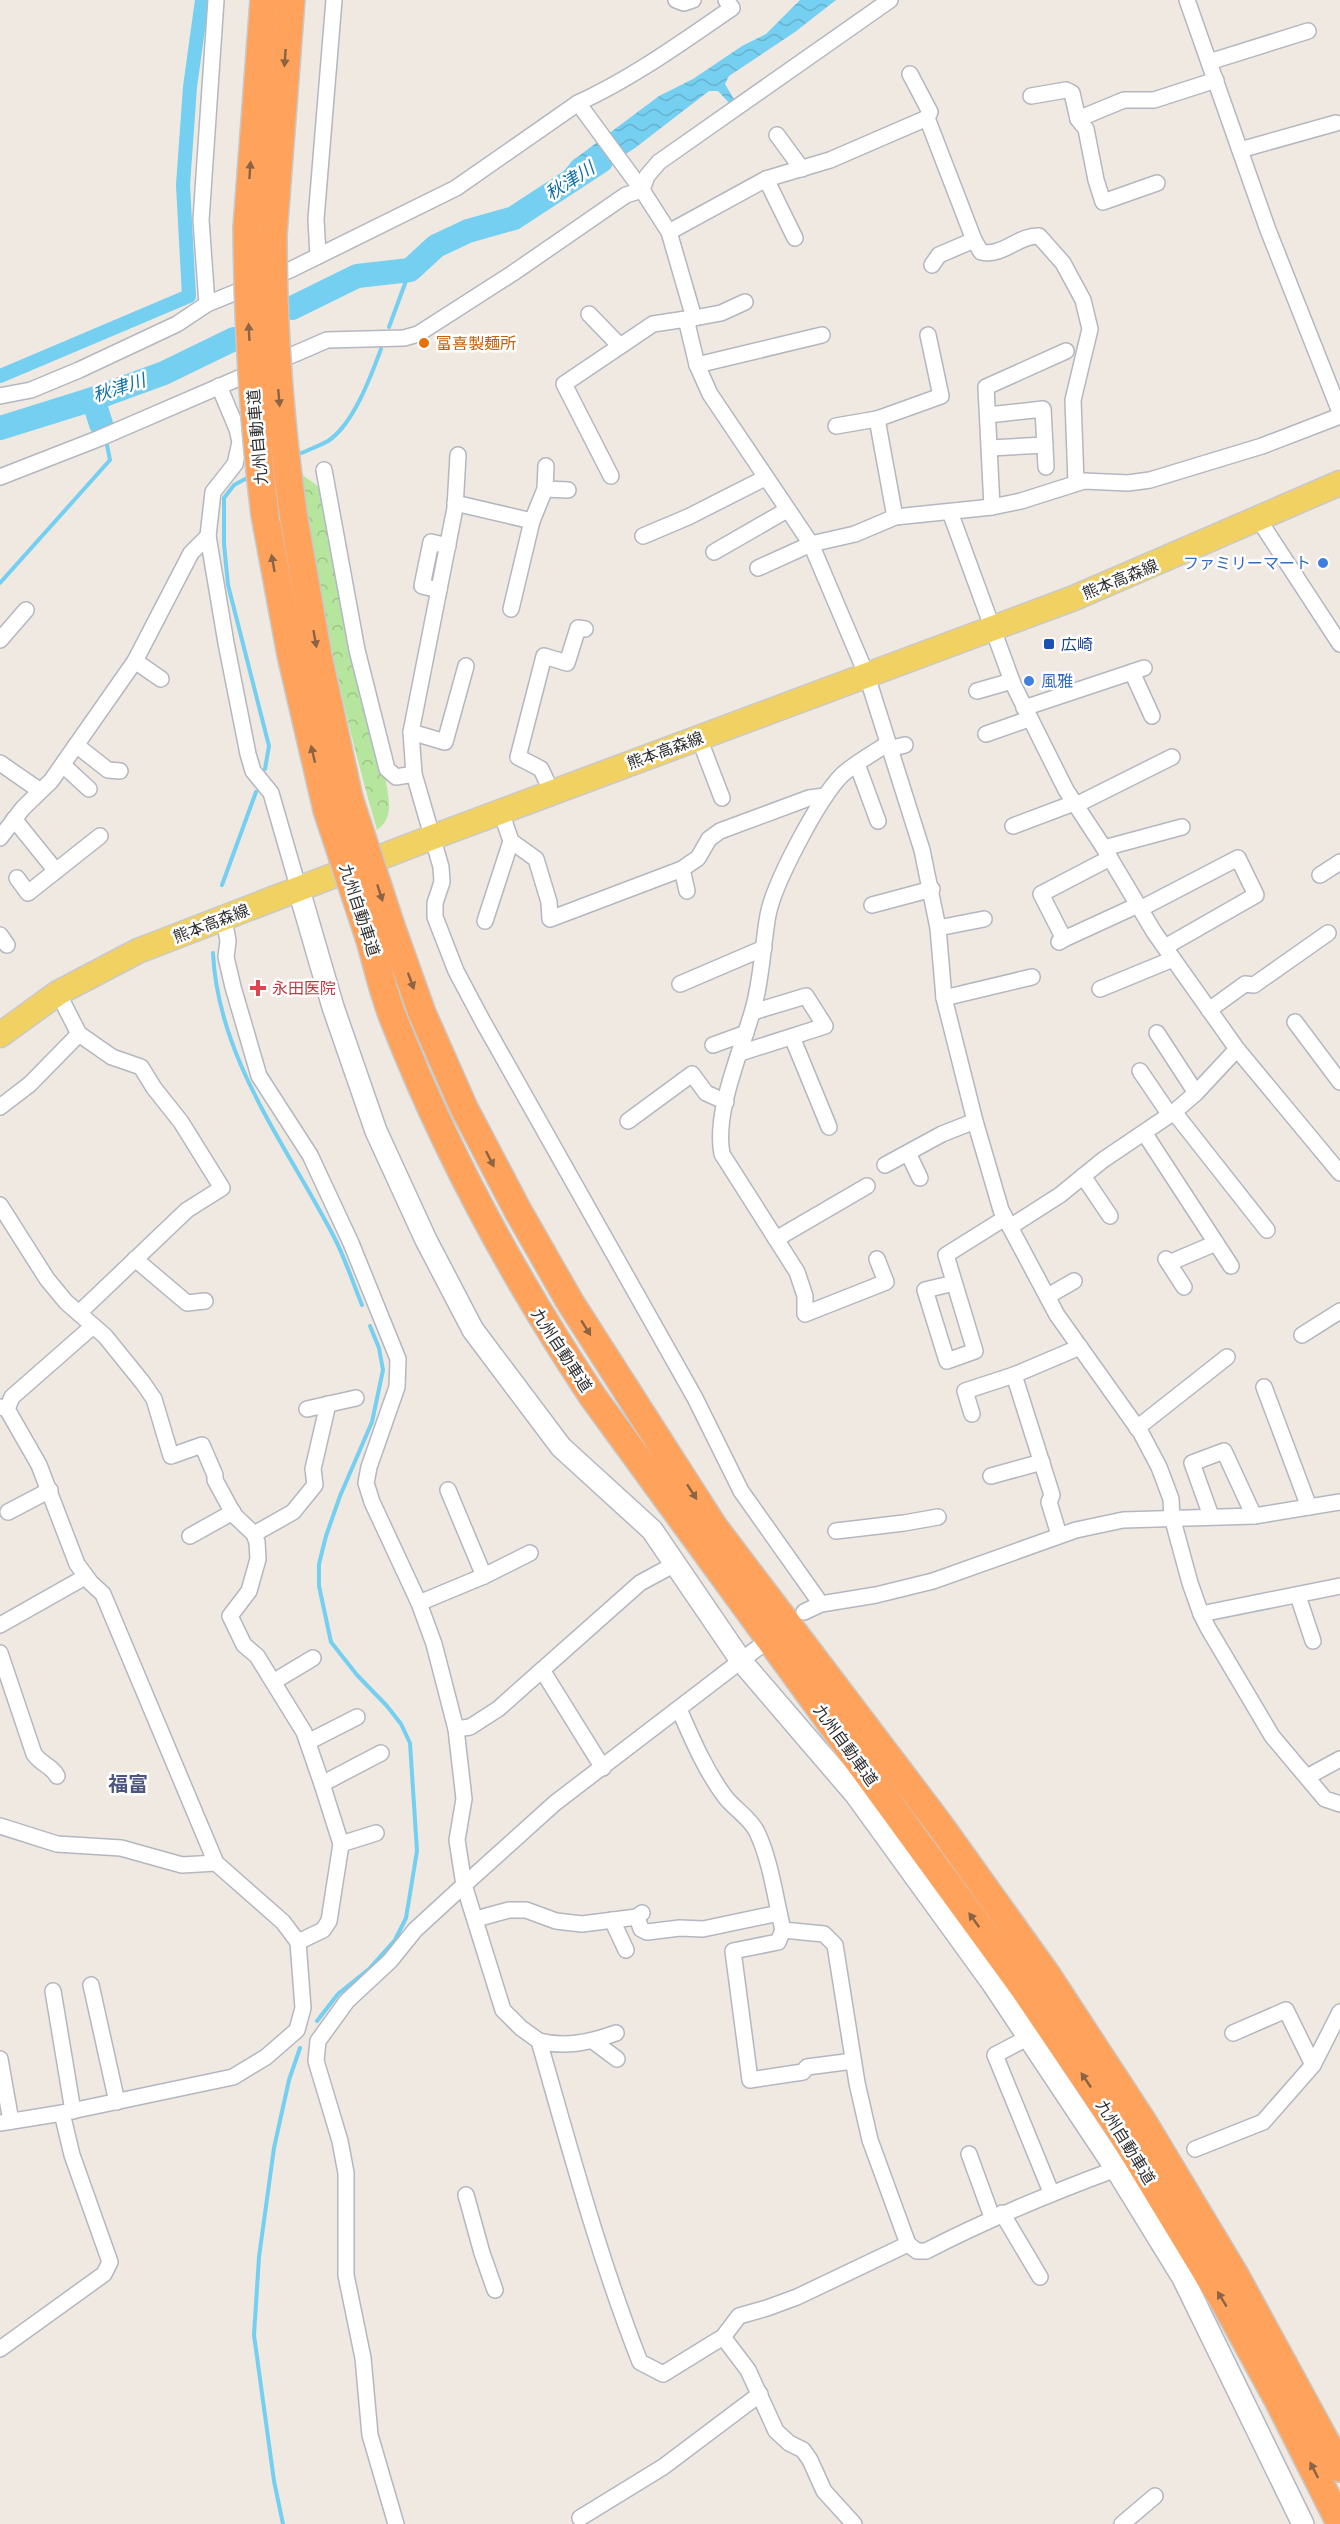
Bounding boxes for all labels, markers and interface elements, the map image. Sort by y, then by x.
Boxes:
one-way arrow [281,49,290,68]
water label: 秋津川 [541,156,600,205]
one-way arrow [246,160,255,179]
one-way arrow [244,322,254,341]
place label: 富喜製麺所 [436,334,516,354]
marker: 富喜製麺所 [417,336,431,350]
water label: 秋津川 [90,369,150,407]
street label: 九州自動車道 [244,388,272,486]
one-way arrow [274,389,284,408]
one-way arrow [269,553,278,572]
place label: ファミリーマート [1183,554,1311,574]
street label: 熊本高森線 [1080,556,1161,604]
marker: ファミリーマート [1316,556,1330,570]
one-way arrow [310,630,319,649]
place label: 広崎 [1061,635,1093,655]
marker: 広崎 [1042,637,1056,651]
place label: 風雅 [1041,672,1073,692]
marker: 風雅 [1022,674,1036,688]
street label: 熊本高森線 [624,728,706,774]
one-way arrow [307,744,317,763]
street label: 九州自動車道 [335,862,383,959]
one-way arrow [376,884,385,902]
street label: 熊本高森線 [170,900,252,948]
one-way arrow [406,972,416,990]
marker: 永田医院 [249,979,267,997]
place label: 永田医院 [272,979,336,999]
one-way arrow [486,1150,495,1167]
street label: 九州自動車道 [527,1305,596,1396]
one-way arrow [581,1320,592,1336]
one-way arrow [686,1484,697,1501]
street label: 九州自動車道 [809,1701,881,1790]
district label: 福富 [108,1772,148,1797]
one-way arrow [968,1913,980,1929]
one-way arrow [1080,2072,1092,2088]
street label: 九州自動車道 [1091,2097,1159,2189]
one-way arrow [1217,2290,1227,2307]
one-way arrow [1310,2462,1319,2479]

